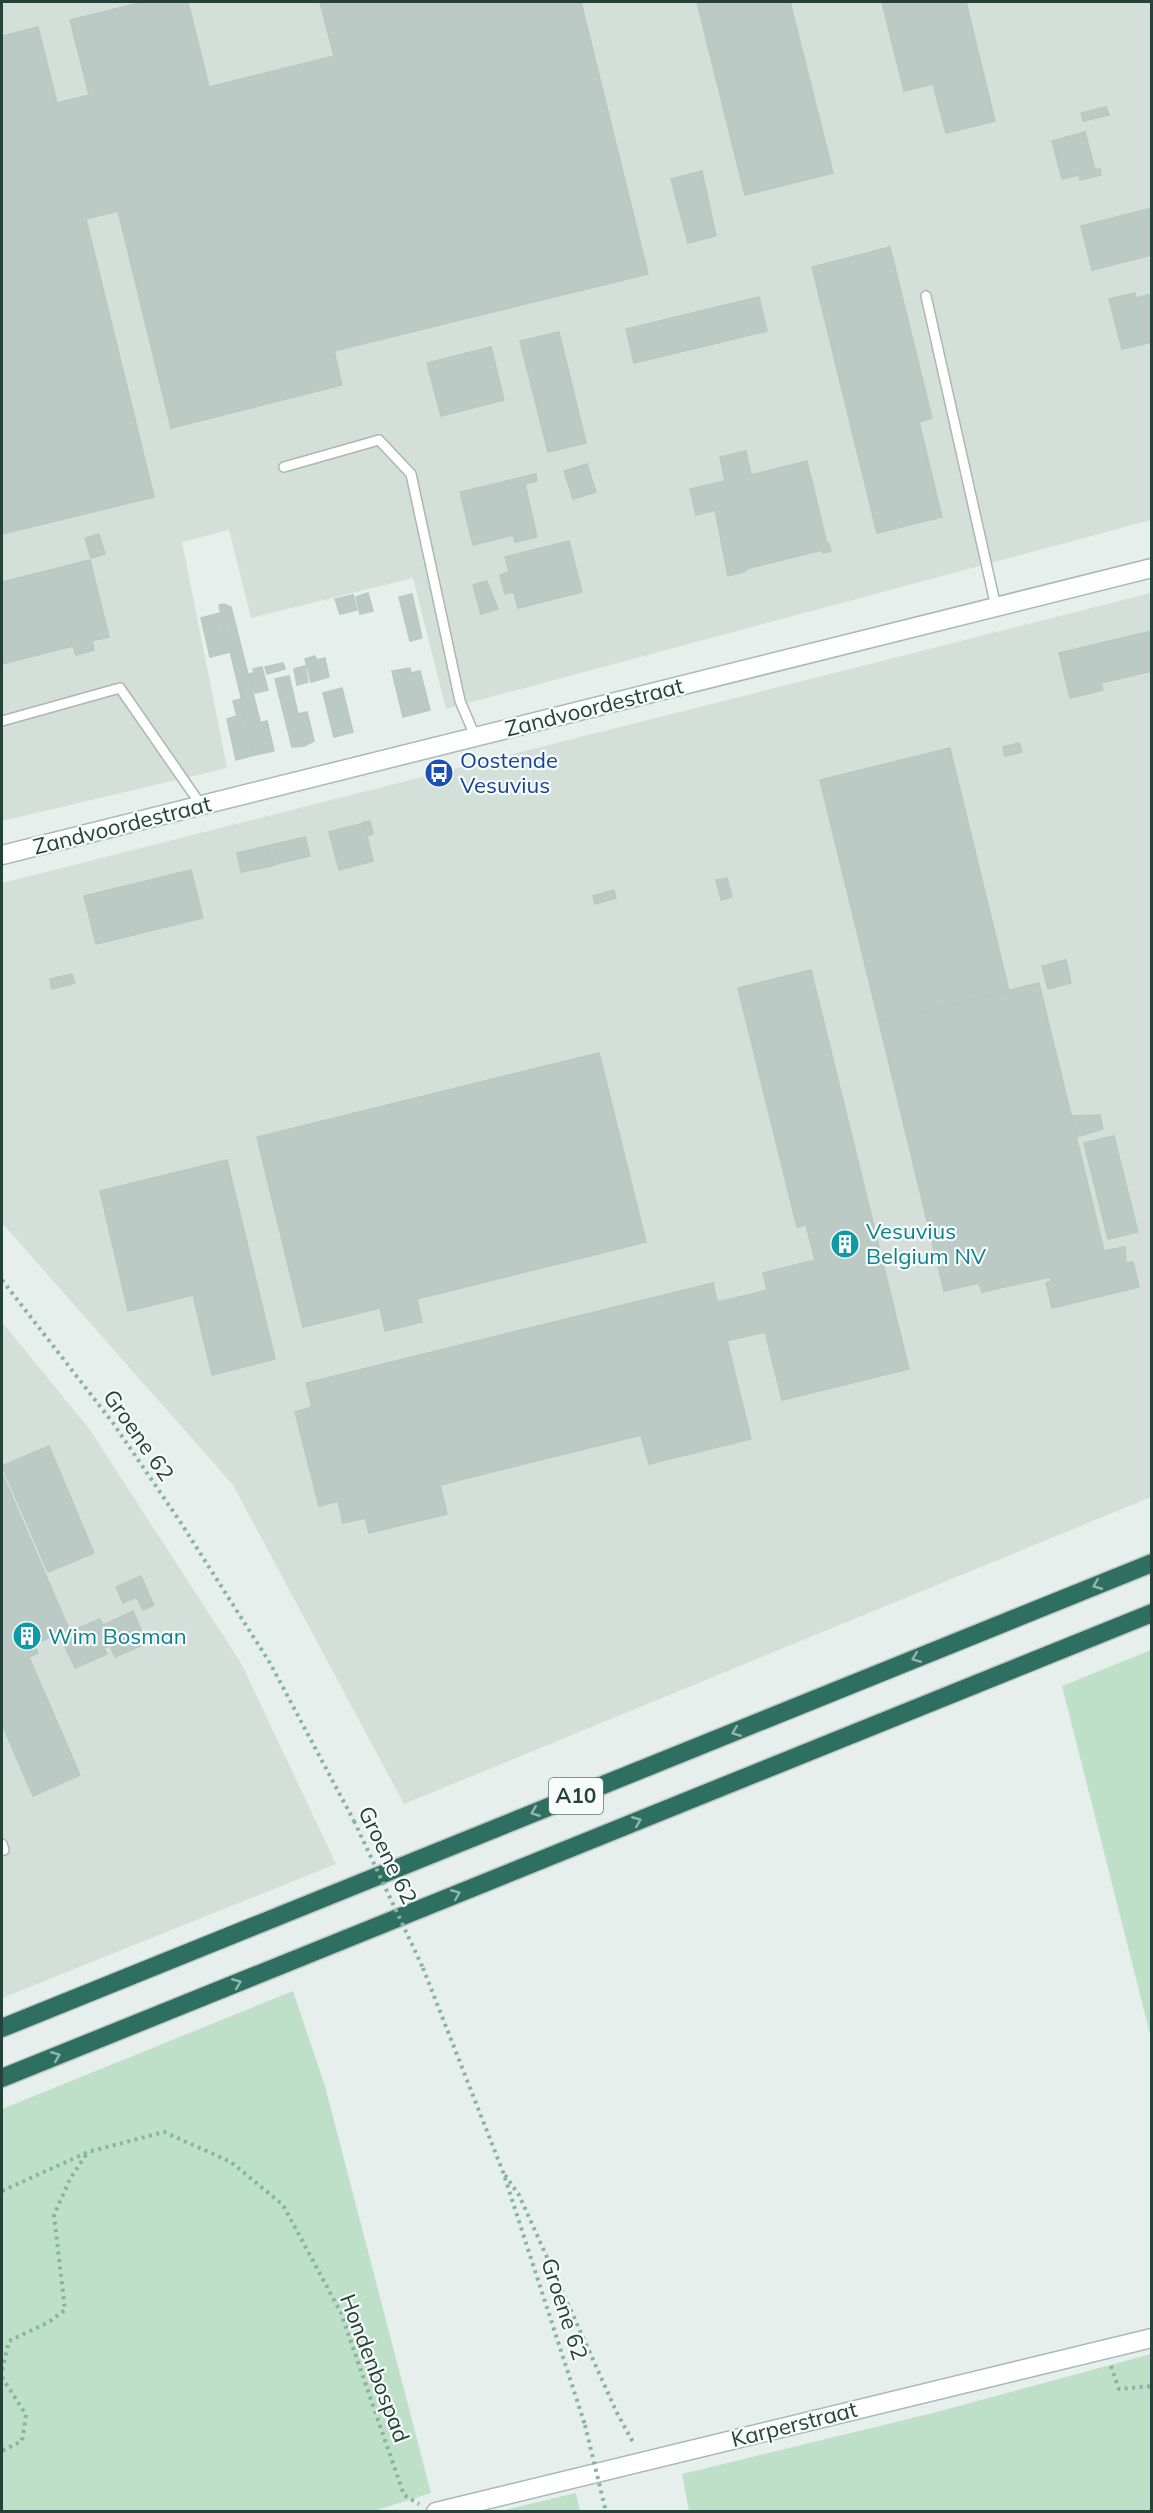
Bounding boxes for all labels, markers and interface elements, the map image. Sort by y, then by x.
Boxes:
street label: Zandvoordestraat [502,671,686,743]
place label: Oostende Vesuvius [460,746,558,799]
bus stop icon: Oostende Vesuvius [423,757,455,789]
street label: Zandvoordestraat [30,789,214,861]
place label: Vesuvius Belgium NV [866,1217,987,1270]
building icon: Vesuvius Belgium NV [829,1228,861,1260]
street label: Groene 62 [97,1384,181,1486]
one-way arrow [1093,1578,1104,1590]
building icon: Wim Bosman [11,1620,43,1652]
place label: Wim Bosman [48,1622,187,1650]
one-way arrow [912,1651,923,1663]
one-way arrow [731,1724,741,1737]
road number: A10 [549,1778,603,1814]
street label: Groene 62 [352,1801,424,1909]
one-way arrow [531,1805,541,1818]
one-way arrow [631,1816,642,1828]
one-way arrow [450,1889,461,1901]
one-way arrow [230,1978,241,1990]
one-way arrow [49,2051,60,2063]
street label: Groene 62 [535,2255,595,2363]
street label: Hondenbospad [334,2290,416,2446]
street label: Karperstraat [728,2395,860,2453]

